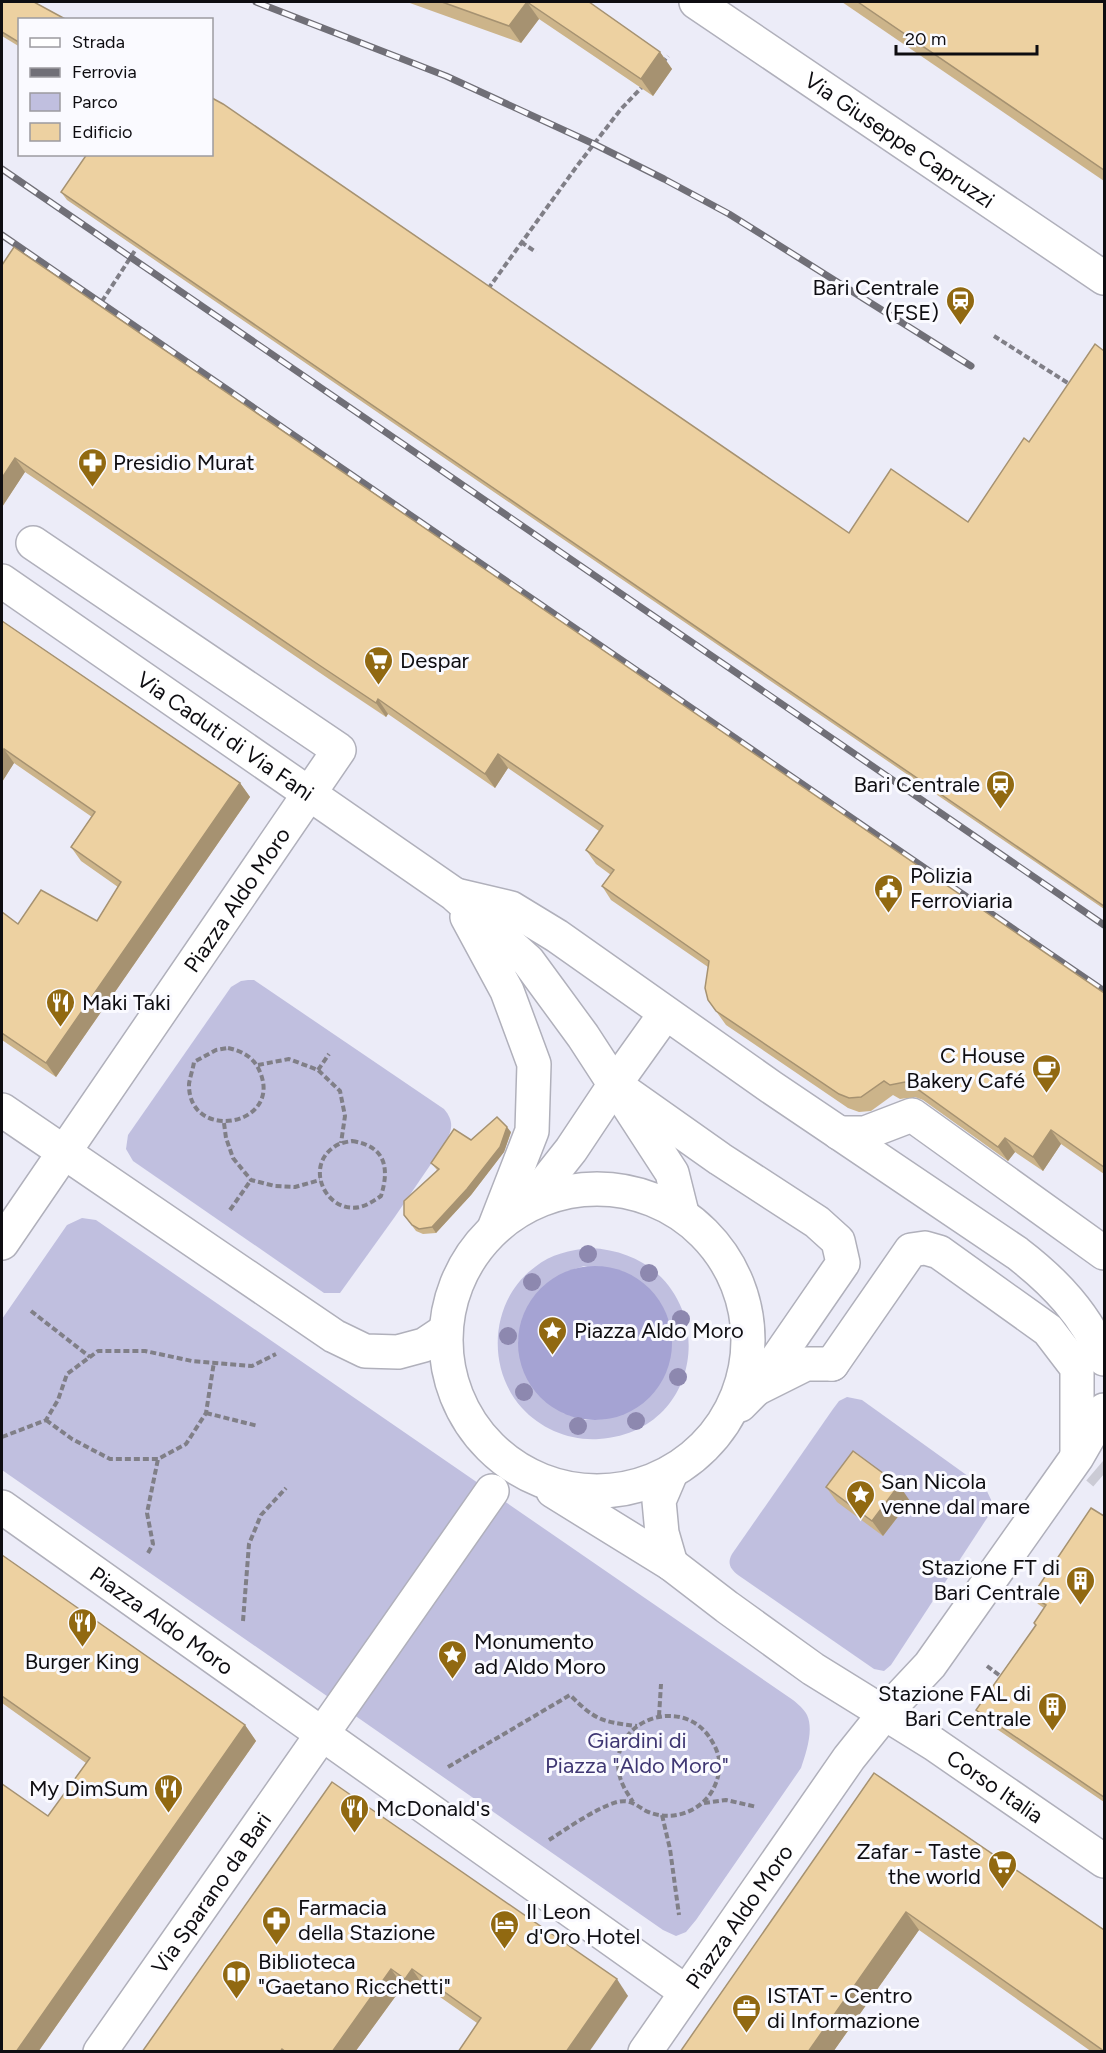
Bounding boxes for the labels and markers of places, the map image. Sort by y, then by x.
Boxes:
place label: Bari Centrale (FSE) [812,274,939,326]
station icon: Bari Centrale (FSE) [944,284,976,326]
pharmacy icon: Presidio Murat [76,446,108,488]
place label: Presidio Murat [113,449,255,476]
supermarket icon: Despar [363,644,395,686]
place label: Despar [400,647,470,674]
station icon: Bari Centrale [985,768,1017,810]
place label: Bari Centrale [853,771,980,798]
place label: Polizia Ferroviaria [910,862,1013,914]
public building icon: Polizia Ferroviaria [873,872,905,914]
restaurant icon: Maki Taki [45,986,77,1028]
place label: Maki Taki [82,989,171,1016]
place label: C House Bakery Café [906,1042,1025,1094]
cafe icon: C House Bakery Café [1030,1052,1062,1094]
place icon: Piazza Aldo Moro [537,1314,569,1356]
place label: Piazza Aldo Moro [574,1317,744,1344]
place label: San Nicola venne dal mare [881,1468,1030,1520]
place icon: San Nicola venne dal mare [844,1478,876,1520]
place label: Stazione FT di Bari Centrale [921,1554,1060,1606]
building icon: Stazione FT di Bari Centrale [1065,1564,1097,1606]
restaurant icon: Burger King [66,1606,98,1648]
place label: Monumento ad Aldo Moro [474,1628,606,1680]
place icon: Monumento ad Aldo Moro [437,1638,469,1680]
place label: Burger King [25,1648,139,1675]
place label: Stazione FAL di Bari Centrale [878,1680,1031,1732]
building icon: Stazione FAL di Bari Centrale [1036,1690,1068,1732]
restaurant icon: My DimSum [153,1772,185,1814]
place label: My DimSum [29,1775,148,1802]
restaurant icon: McDonald's [339,1792,371,1834]
place label: McDonald's [376,1795,490,1822]
place label: Zafar - Taste the world [856,1838,981,1890]
supermarket icon: Zafar - Taste the world [986,1848,1018,1890]
place label: Farmacia della Stazione [298,1894,435,1946]
place label: Il Leon d'Oro Hotel [526,1898,640,1950]
pharmacy icon: Farmacia della Stazione [261,1904,293,1946]
hotel icon: Il Leon d'Oro Hotel [489,1908,521,1950]
place label: Biblioteca "Gaetano Ricchetti" [258,1948,451,2000]
library icon: Biblioteca "Gaetano Ricchetti" [221,1958,253,2000]
place label: ISTAT - Centro di Informazione [767,1982,920,2034]
office icon: ISTAT - Centro di Informazione [730,1992,762,2034]

